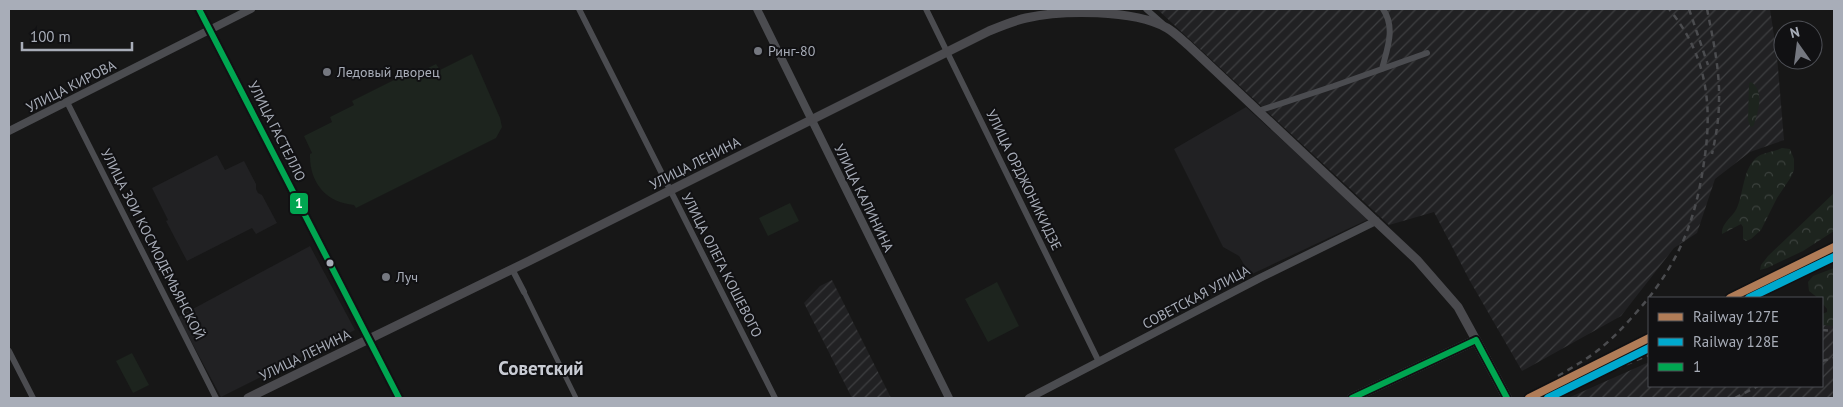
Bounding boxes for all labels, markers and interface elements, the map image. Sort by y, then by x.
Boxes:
scale bar [22,20,132,52]
north arrow [1773,20,1823,70]
text: N [1788,23,1801,42]
text: 100 m [30,27,71,46]
place label: Ринг-80 [768,42,816,60]
marker: Ринг-80 [752,45,764,57]
street label: УЛИЦА КИРОВА [23,55,120,116]
place label: Ледовый дворец [336,63,440,81]
marker: Ледовый дворец [321,66,333,78]
street label: УЛИЦА ГАСТЕЛЛО [244,78,310,184]
street label: УЛИЦА ОРДЖОНИКИДЗЕ [982,107,1066,253]
street label: УЛИЦА ЛЕНИНА [647,132,744,194]
street label: УЛИЦА КАЛИНИНА [830,141,898,256]
street label: УЛИЦА ЗОИ КОСМОДЕМЬЯНСКОЙ [97,146,209,342]
street label: УЛИЦА ОЛЕГА КОШЕВОГО [678,190,766,340]
line badge: 1 [289,192,309,215]
text: 1 [295,194,303,212]
unlabelled marker [325,258,335,268]
street label: СОВЕТСКАЯ УЛИЦА [1139,261,1254,333]
place label: Луч [395,268,418,286]
marker: Луч [380,271,392,283]
legend [1648,297,1823,387]
text: Railway 127Е [1693,307,1779,326]
street label: УЛИЦА ЛЕНИНА [256,325,354,385]
text: Railway 128Е [1693,332,1779,351]
district label: Советский [498,356,584,380]
text: 1 [1693,357,1701,376]

